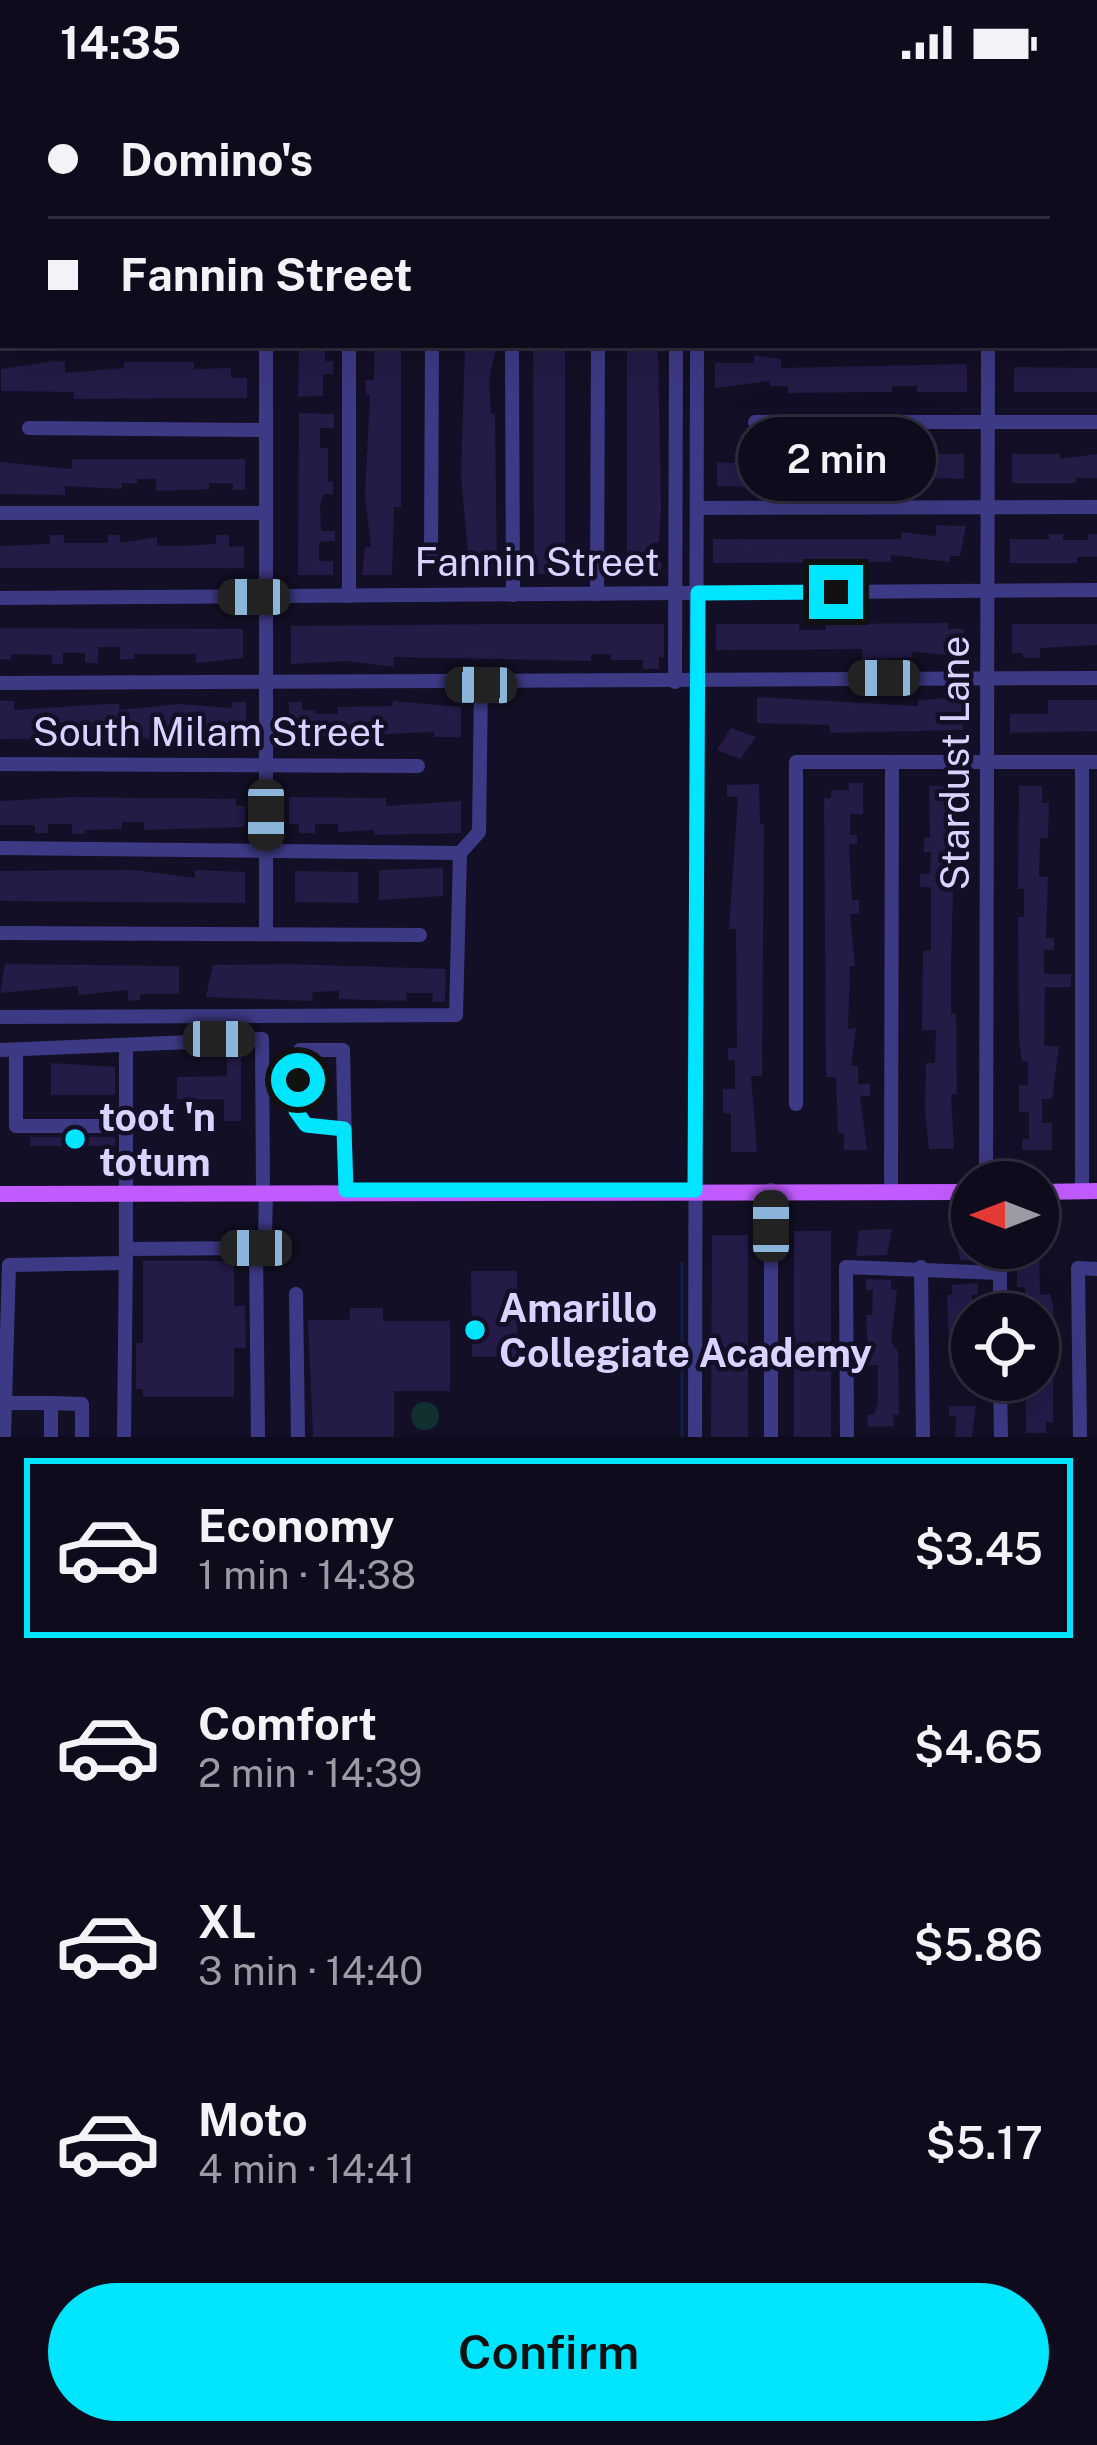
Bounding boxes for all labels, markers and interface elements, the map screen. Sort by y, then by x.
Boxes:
text: 14:35 [60,16,181,69]
text: Domino's [120,133,313,186]
text: Fannin Street [120,248,413,301]
callout: 2 min [737,418,935,502]
text: 2 min [787,436,887,482]
street label: Fannin Street [414,539,660,585]
route end [809,565,863,619]
car [218,579,290,615]
street label: Stardust Lane [932,636,978,890]
car [848,660,920,696]
car [445,666,517,704]
street label: South Milam Street [33,709,385,755]
car [248,779,284,851]
car [183,1021,255,1057]
route start [271,1053,325,1107]
place label: toot 'n totum [99,1094,216,1185]
marker: toot 'n totum [62,1126,88,1152]
north arrow [951,1161,1059,1269]
map controls [951,1161,1059,1401]
car [753,1190,789,1262]
car [220,1230,292,1266]
place label: Amarillo Collegiate Academy [499,1285,872,1376]
button: locate [951,1293,1059,1401]
marker: Amarillo Collegiate Academy [462,1317,488,1343]
icon: car [54,1494,162,1602]
text: Economy [198,1499,394,1552]
text: $3.45 [914,1522,1043,1575]
text: 1 min · 14:38 [198,1552,416,1598]
icon: car [54,1692,162,1800]
text: Comfort [198,1697,377,1750]
text: $4.65 [914,1720,1043,1773]
text: 2 min · 14:39 [198,1750,422,1796]
icon: car [54,1890,162,1998]
text: XL [198,1895,256,1948]
text: $5.86 [913,1918,1043,1971]
text: 3 min · 14:40 [198,1948,423,1994]
icon: car [54,2088,162,2196]
text: Moto [198,2093,308,2146]
text: $5.17 [925,2116,1043,2169]
text: 4 min · 14:41 [198,2146,415,2192]
button: Confirm [48,2283,1049,2421]

